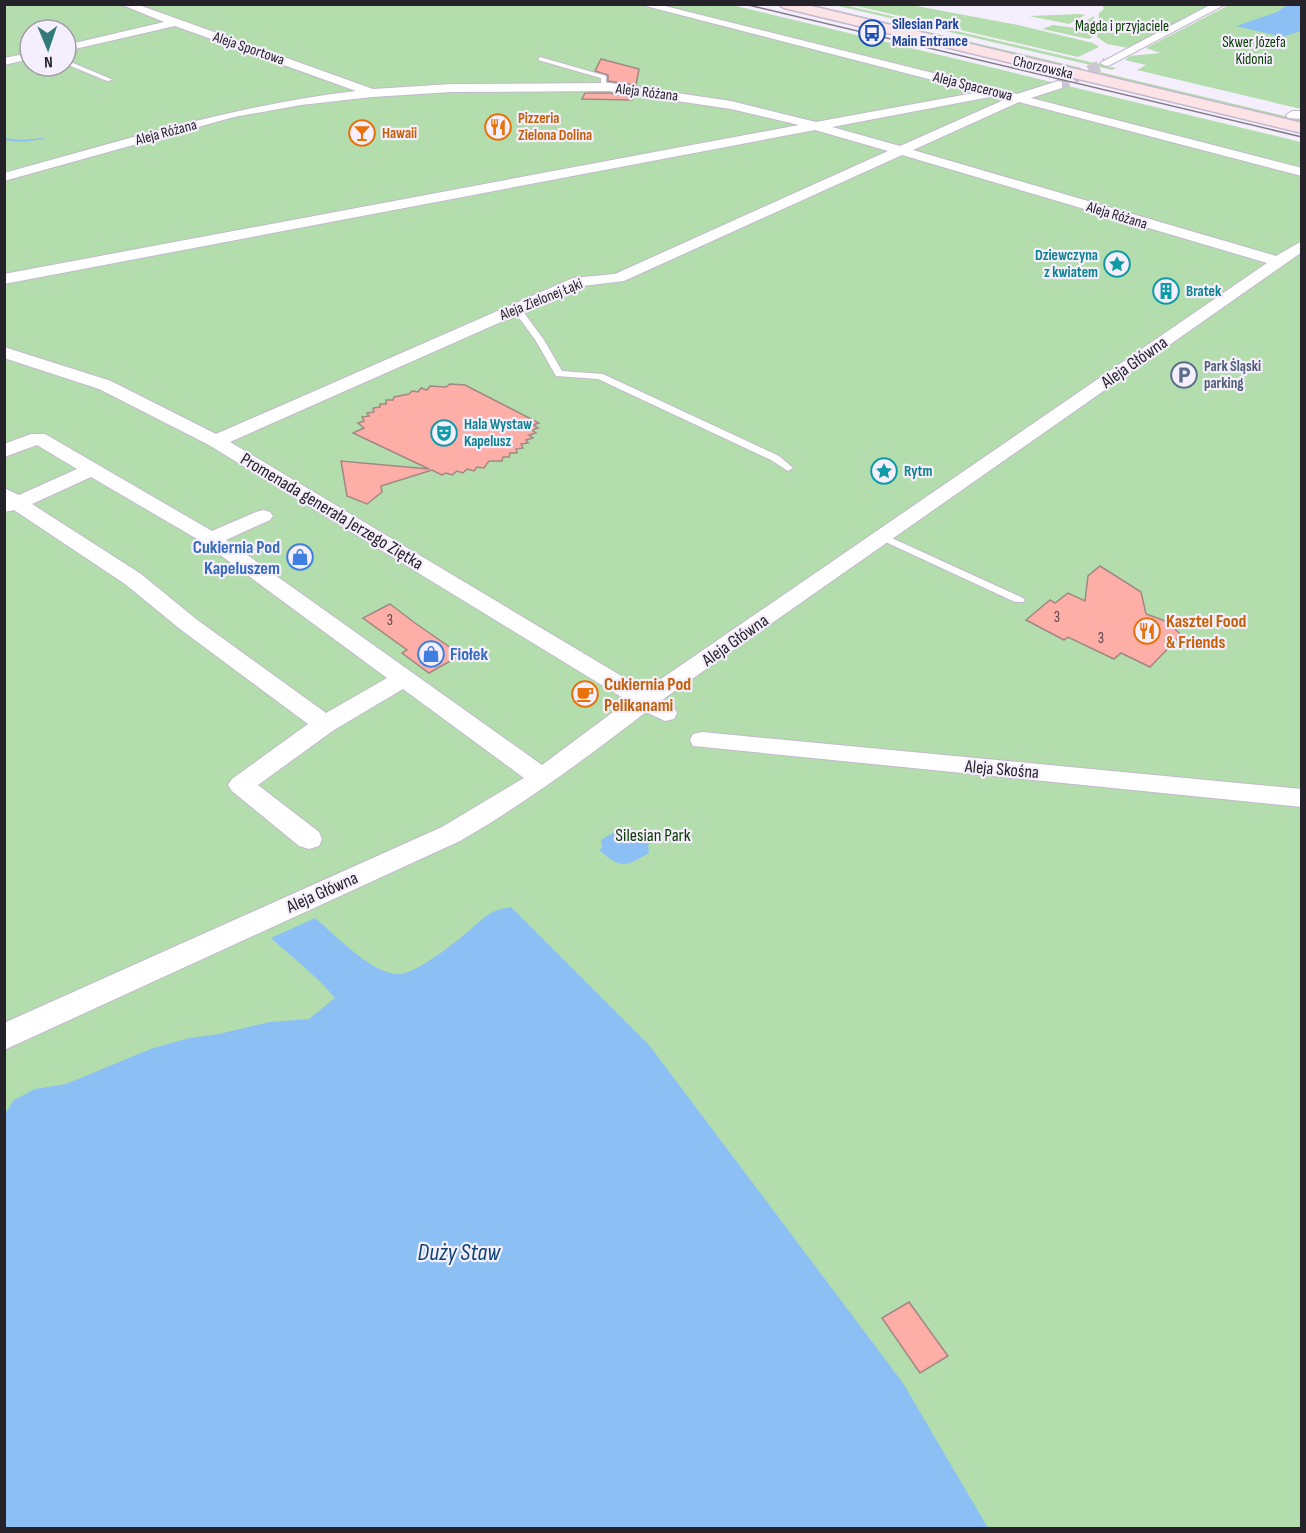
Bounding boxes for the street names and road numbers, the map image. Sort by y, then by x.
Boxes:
street label: Aleja Sportowa [210,27,287,70]
street label: Chorzowska [1011,51,1075,84]
street label: Aleja Spacerowa [930,67,1015,106]
street label: Aleja Różana [614,79,679,106]
street label: Aleja Różana [133,115,199,150]
street label: Aleja Różana [1083,197,1150,234]
street label: Aleja Zielonej Łąki [496,274,586,325]
street label: Aleja Główna [1096,332,1172,393]
street label: Promenada generała Jerzego Ziętka [237,449,427,574]
street label: Aleja Główna [697,610,773,671]
street label: Aleja Skośna [963,756,1040,783]
street label: Aleja Główna [282,867,361,918]

